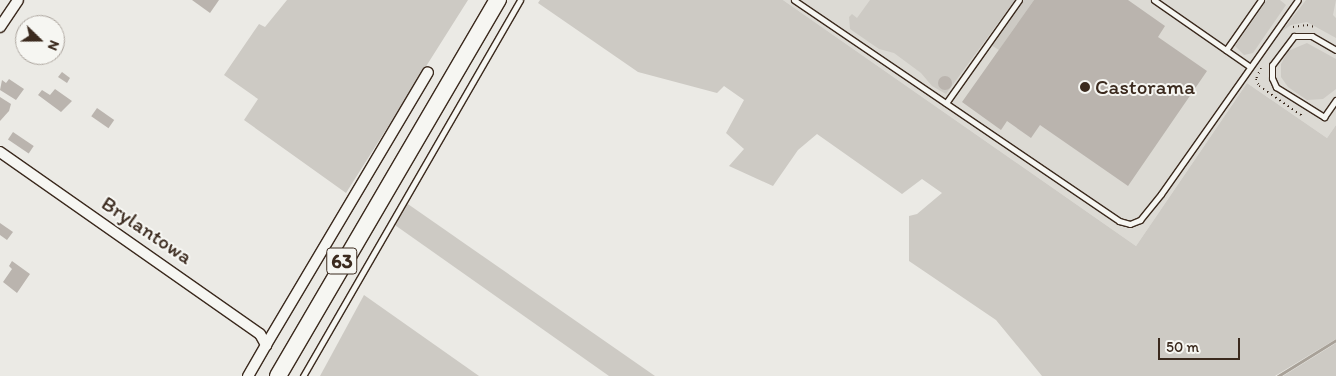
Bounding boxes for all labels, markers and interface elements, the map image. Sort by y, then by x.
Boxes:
north arrow [15,15,65,65]
text: N [44,38,63,53]
place label: Castorama [1095,74,1195,100]
marker: Castorama [1079,81,1091,93]
street label: Brylantowa [97,190,197,270]
road number: 63 [326,244,358,278]
scale bar [1161,328,1244,360]
text: 50 m [1166,338,1199,356]

